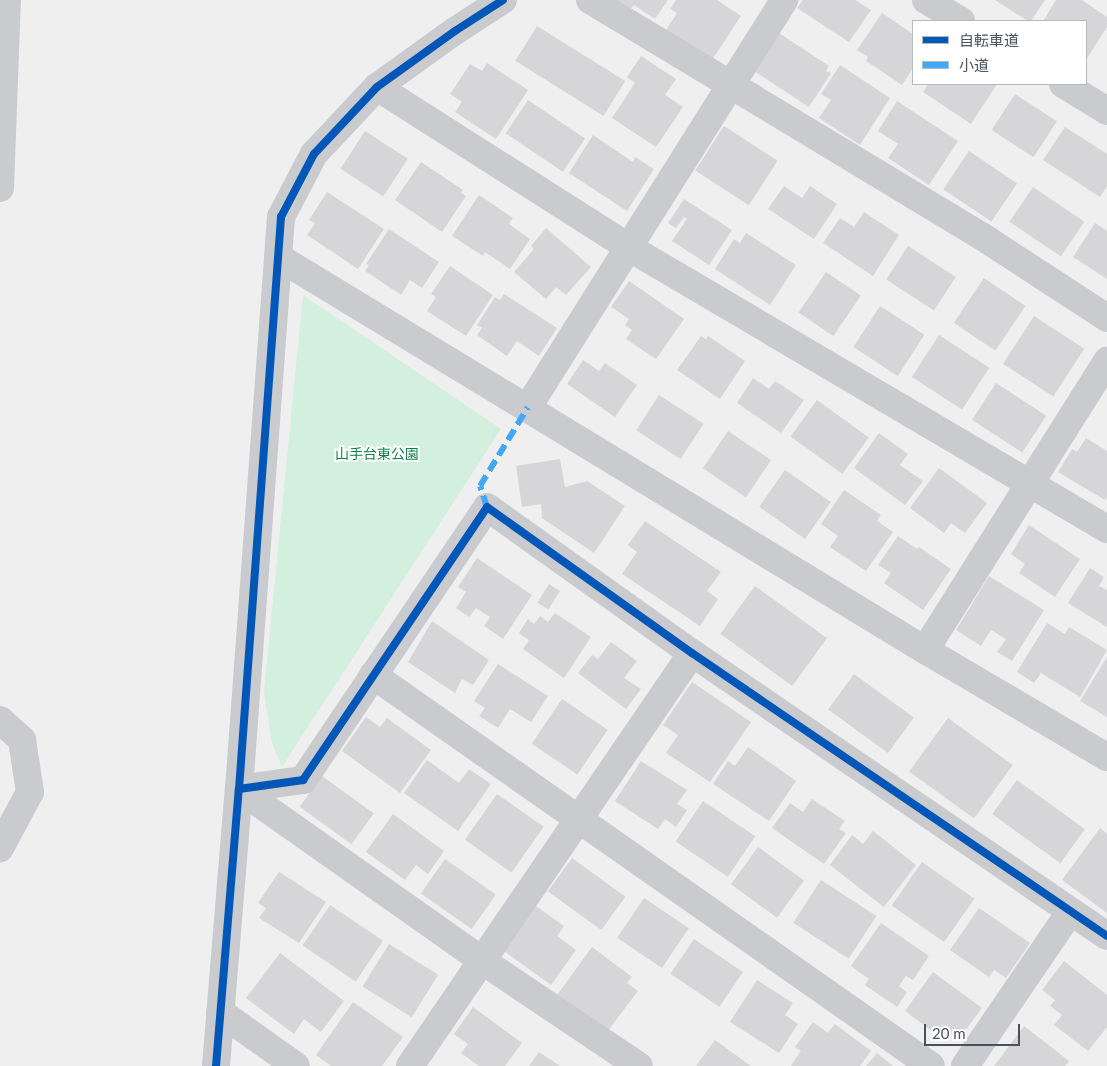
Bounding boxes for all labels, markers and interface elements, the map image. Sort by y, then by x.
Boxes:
legend [912,20,1087,85]
text: 自転車道 [959,31,1019,49]
text: 小道 [959,56,989,74]
park label: 山手台東公園 [335,446,419,462]
scale bar [927,1014,1023,1046]
text: 20 m [932,1024,966,1042]

